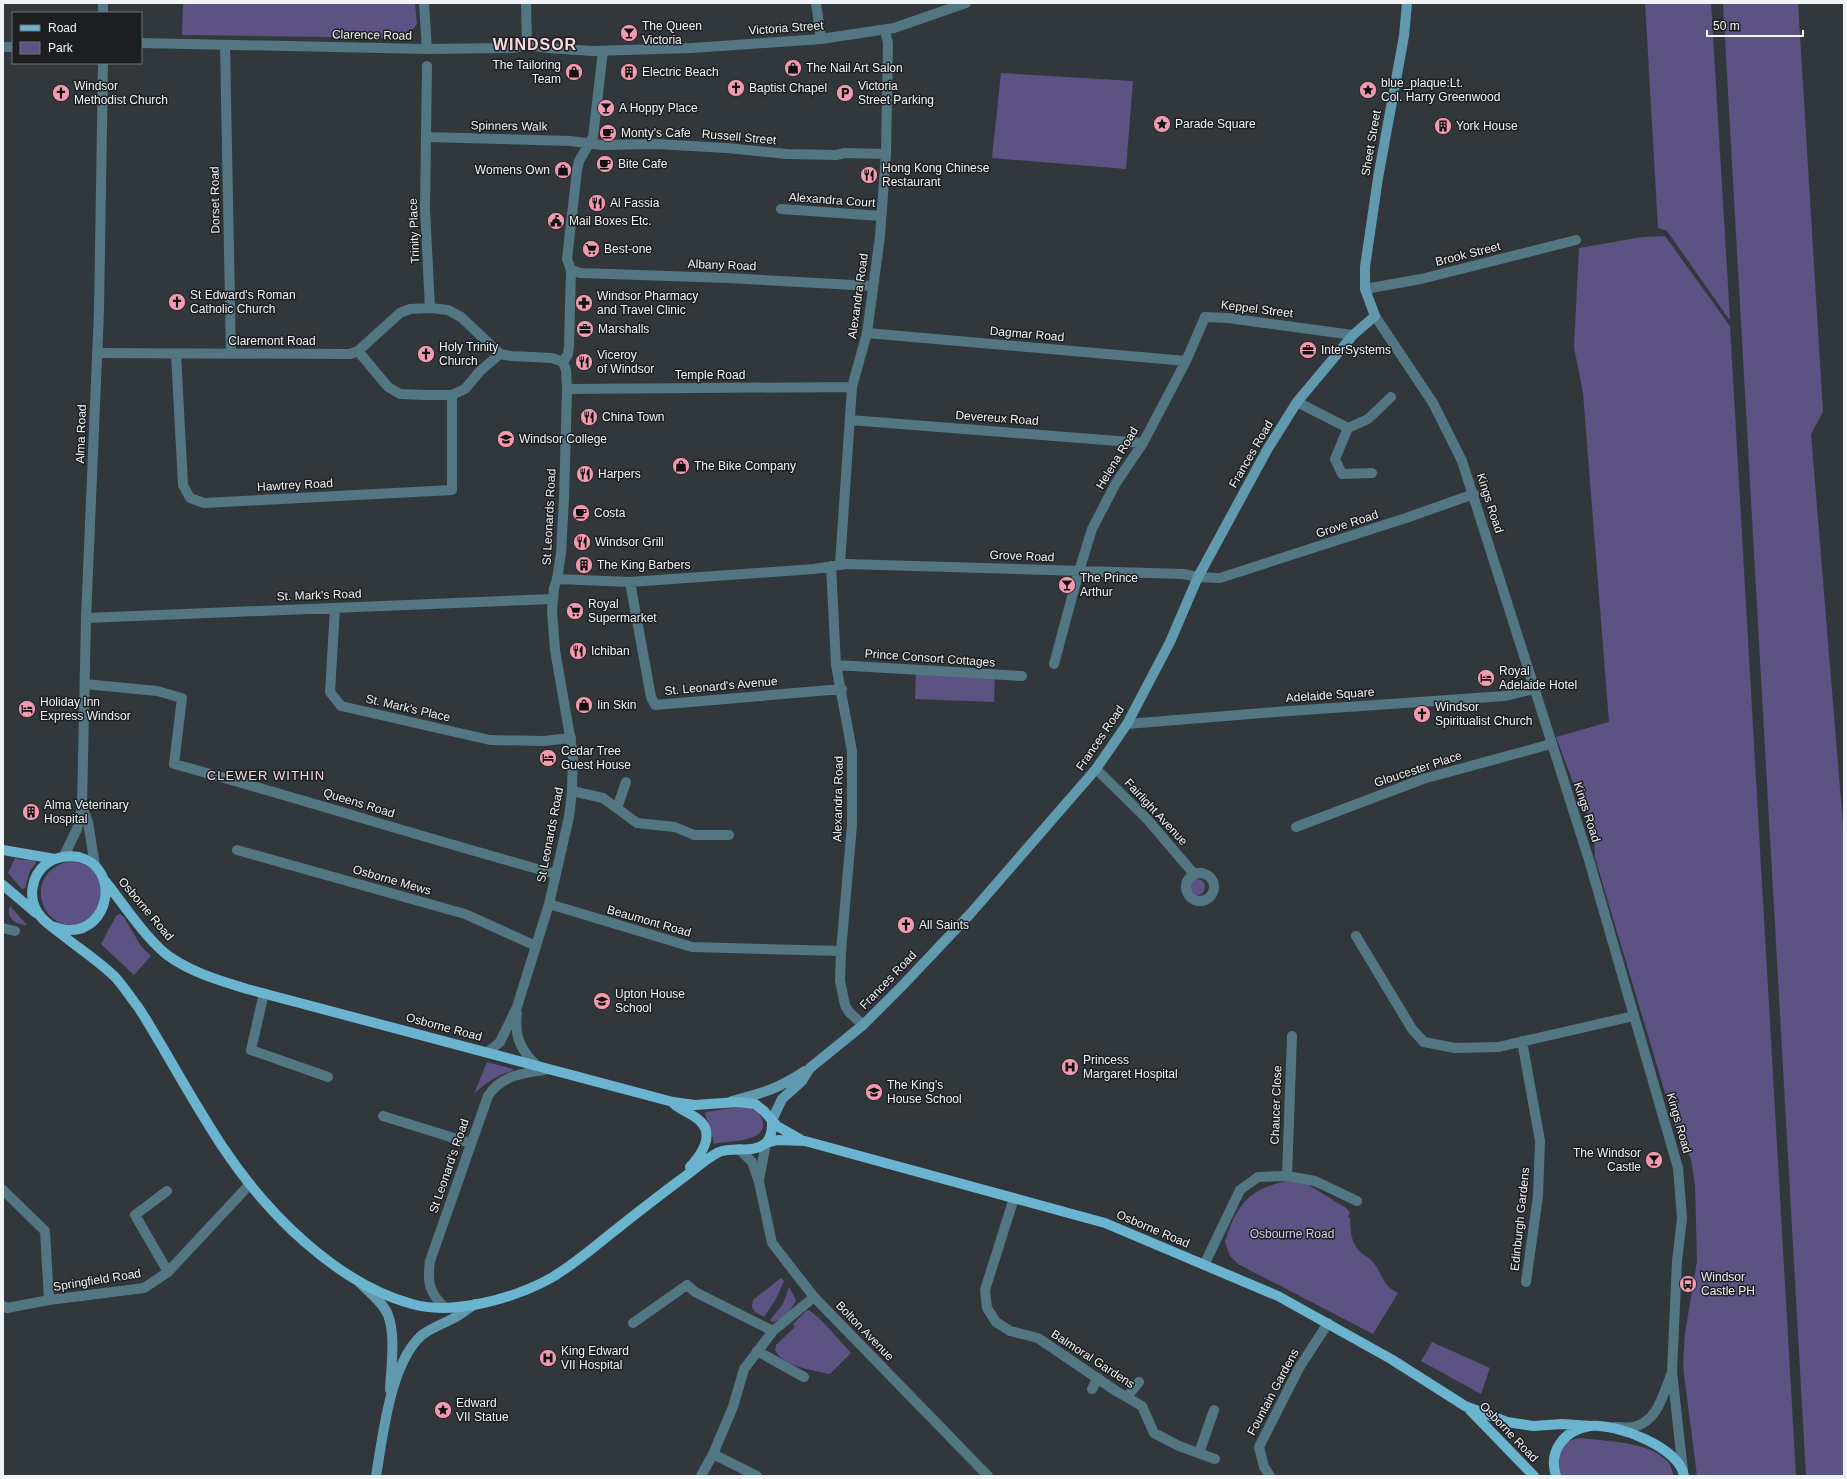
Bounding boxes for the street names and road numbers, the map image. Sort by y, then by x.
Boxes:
street label: Victoria Street [748,18,825,38]
street label: Clarence Road [332,27,412,43]
street label: Sheet Street [1358,108,1384,177]
street label: Spinners Walk [470,118,549,134]
street label: Russell Street [701,127,777,147]
street label: Dorset Road [207,166,223,234]
street label: Alexandra Court [788,190,876,210]
street label: Trinity Place [406,198,422,264]
street label: Brook Street [1434,239,1503,269]
street label: Alexandra Road [845,252,871,340]
street label: Albany Road [687,257,757,273]
street label: Keppel Street [1220,298,1295,320]
street label: Dagmar Road [989,324,1065,344]
street label: Claremont Road [228,334,316,348]
street label: Temple Road [675,368,745,382]
street label: Alma Road [73,404,89,464]
street label: Devereux Road [955,408,1039,428]
street label: Frances Road [1226,418,1276,490]
street label: Helena Road [1093,424,1141,492]
street label: St Leonards Road [539,468,559,566]
street label: Kings Road [1474,471,1506,535]
street label: Hawtrey Road [257,476,333,494]
street label: Grove Road [1314,507,1380,541]
street label: Grove Road [989,548,1055,564]
street label: St. Mark's Road [276,587,362,603]
street label: Prince Consort Cottages [864,646,996,670]
street label: St. Leonard's Avenue [664,674,778,698]
street label: Adelaide Square [1285,685,1375,705]
street label: St. Mark's Place [364,691,452,725]
street label: Frances Road [1073,703,1127,773]
street label: Gloucester Place [1372,748,1464,790]
street label: Alexandra Road [830,756,846,842]
street label: Fairlight Avenue [1122,776,1191,848]
street label: Kings Road [1571,780,1603,844]
street label: Queens Road [322,785,396,821]
street label: St Leonards Road [534,786,566,884]
street label: Osborne Mews [351,862,433,898]
street label: Osborne Road [116,875,176,943]
street label: Beaumont Road [605,902,693,940]
street label: Frances Road [857,948,919,1012]
street label: Osborne Road [404,1010,484,1044]
street label: Chaucer Close [1268,1065,1284,1145]
street label: Kings Road [1664,1091,1694,1155]
street label: St Leonard's Road [426,1117,472,1215]
street label: Edinburgh Gardens [1508,1167,1532,1271]
street label: Osborne Road [1114,1207,1192,1251]
street label: Springfield Road [52,1266,142,1294]
street label: Bolton Avenue [833,1298,897,1364]
street label: Balmoral Gardens [1049,1327,1137,1391]
street label: Fountain Gardens [1244,1346,1302,1438]
street label: Osborne Road [1477,1399,1541,1465]

